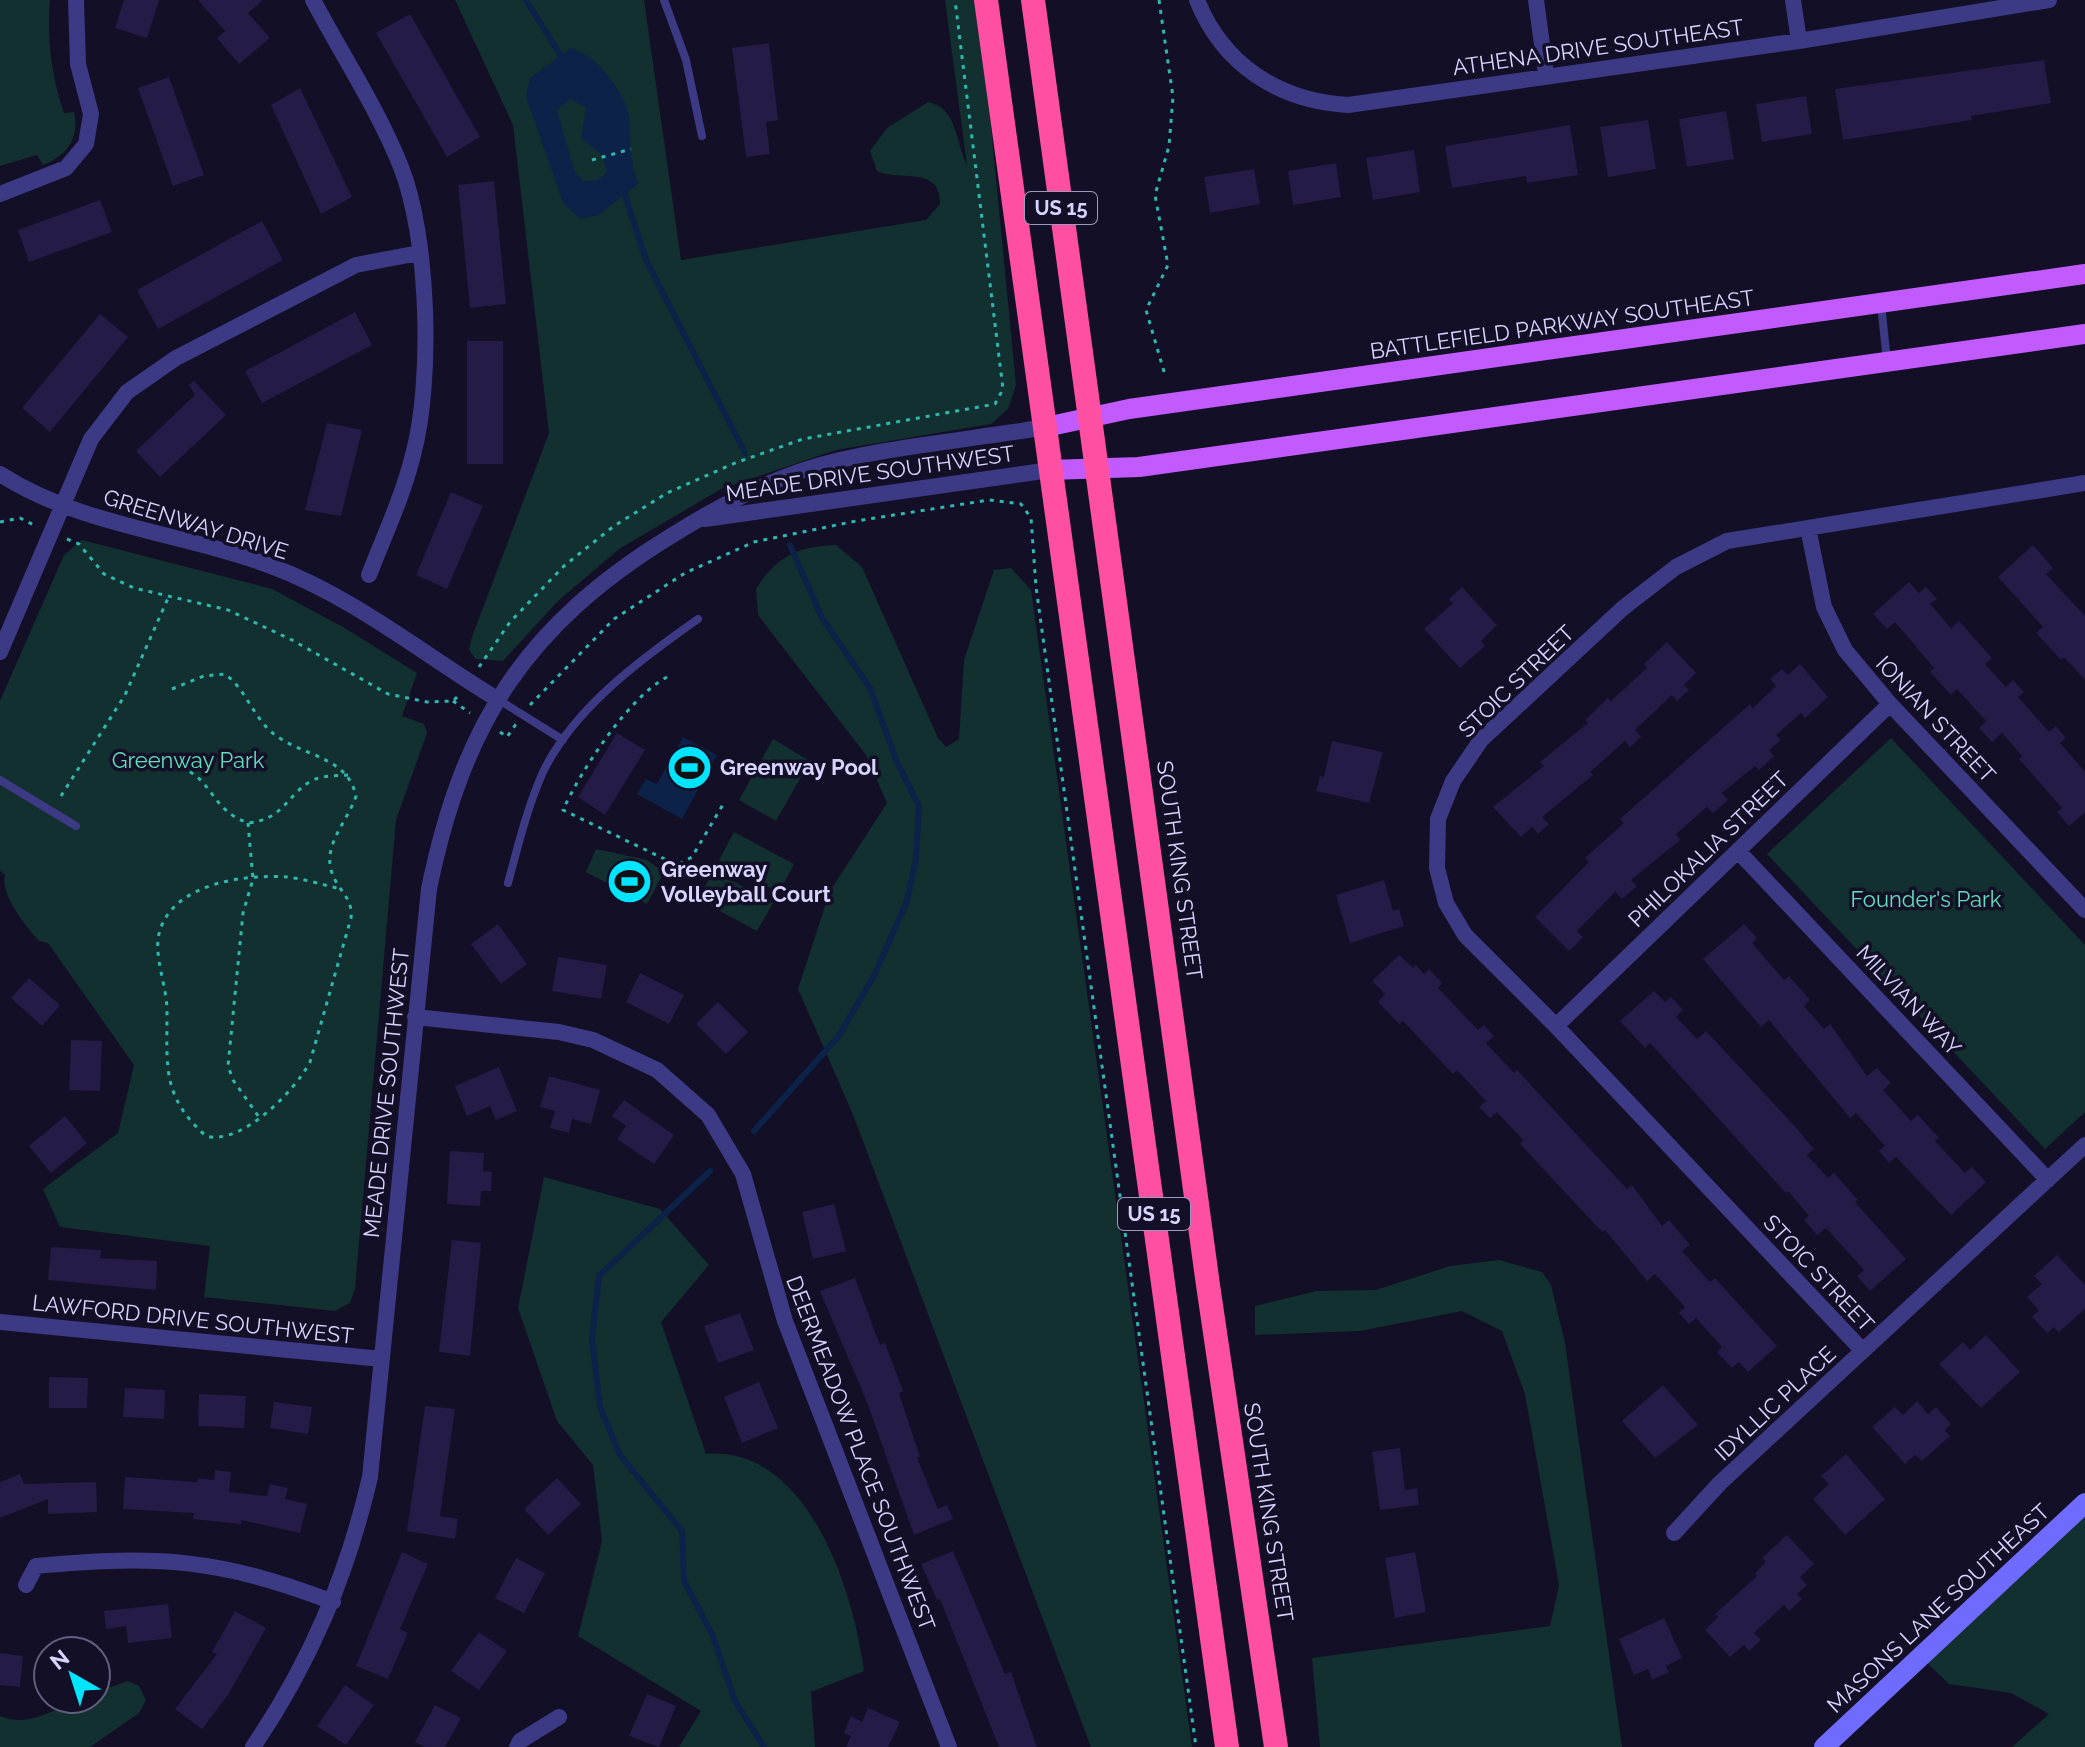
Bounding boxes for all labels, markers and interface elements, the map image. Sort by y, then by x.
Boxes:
street label: ATHENA DRIVE SOUTHEAST [1451,14,1746,80]
road number: US 15 [1025,192,1097,224]
street label: BATTLEFIELD PARKWAY SOUTHEAST [1368,284,1756,364]
street label: MEADE DRIVE SOUTHWEST [724,440,1016,506]
street label: GREENWAY DRIVE [101,484,291,564]
street label: STOIC STREET [1453,619,1579,743]
street label: IONIAN STREET [1871,650,2002,788]
sports icon: Greenway Pool [665,743,713,791]
park label: Greenway Park [112,747,265,773]
place label: Greenway Pool [720,754,879,780]
street label: SOUTH KING STREET [1152,759,1208,982]
street label: PHILOKALIA STREET [1623,765,1794,932]
place label: Greenway Volleyball Court [661,856,831,907]
sports icon: Greenway Volleyball Court [606,858,654,906]
park label: Founder's Park [1851,886,2002,912]
street label: MILVIAN WAY [1851,939,1967,1061]
street label: MEADE DRIVE SOUTHWEST [358,946,414,1239]
road number: US 15 [1118,1198,1190,1230]
street label: STOIC STREET [1758,1209,1880,1337]
street label: DEERMEADOW PLACE SOUTHWEST [781,1272,941,1635]
street label: LAWFORD DRIVE SOUTHWEST [31,1289,356,1349]
street label: IDYLLIC PLACE [1709,1340,1841,1466]
street label: SOUTH KING STREET [1239,1401,1299,1624]
street label: MASONS LANE SOUTHEAST [1821,1498,2055,1718]
north arrow [32,1635,112,1715]
text: N [45,1644,74,1675]

